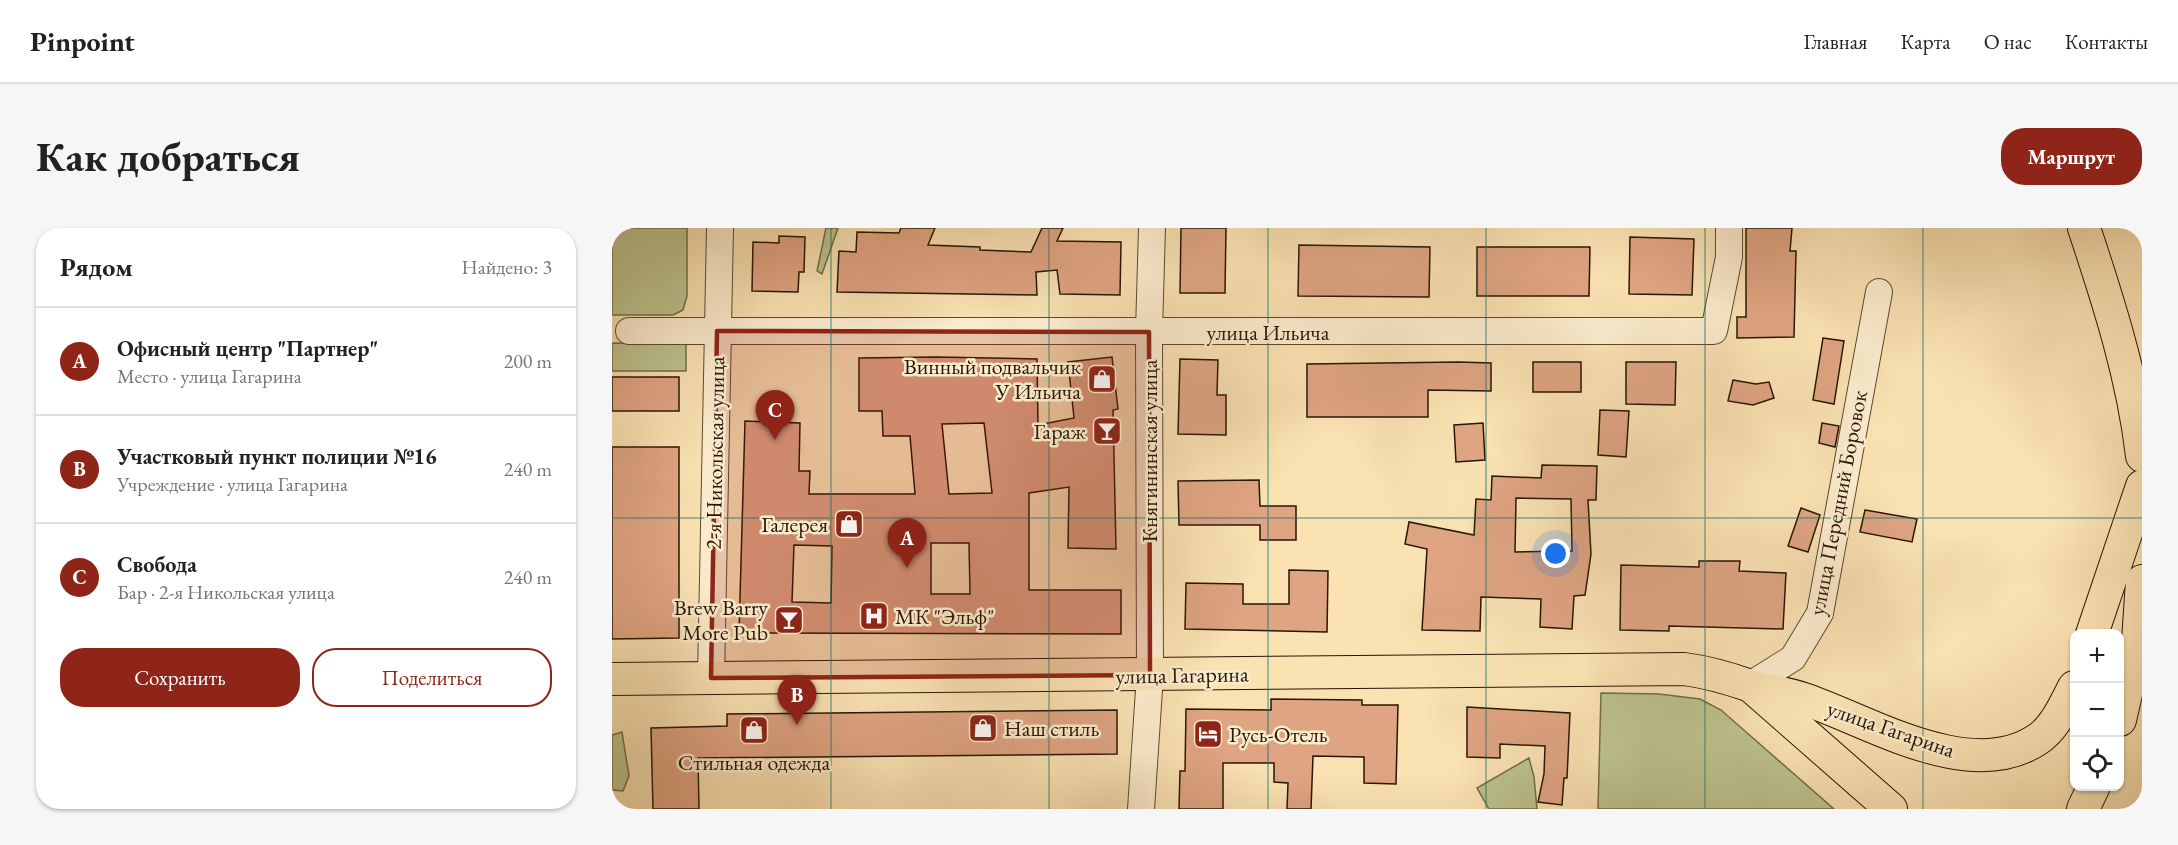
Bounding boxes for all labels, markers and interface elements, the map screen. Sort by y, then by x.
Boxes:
text: Pinpoint [30,23,135,59]
text: Главная [1803,28,1867,55]
text: Карта [1900,28,1951,55]
text: О нас [1984,28,2032,55]
text: Контакты [2065,28,2148,55]
button: Маршрут [2001,128,2142,185]
text: Как добраться [36,129,300,184]
text: Рядом [60,250,133,284]
text: Найдено: 3 [461,254,552,280]
street label: улица Ильича [1207,318,1330,347]
text: Офисный центр "Партнер" [117,334,378,363]
text: A [72,348,87,374]
text: 200 m [504,348,552,374]
place label: Винный подвальчик У Ильича [904,352,1081,406]
street label: 2-я Никольская улица [699,356,731,550]
street label: Княгининская улица [1135,359,1164,542]
text: Место · улица Гагарина [117,363,302,389]
shop icon: Винный подвальчик У Ильича [1086,363,1118,395]
street label: улица Передний Боровок [1802,388,1874,618]
pin: C [756,390,794,440]
bar icon: Гараж [1091,415,1123,447]
place label: Гараж [1033,417,1087,446]
text: Участковый пункт полиции №16 [117,442,437,471]
text: B [73,456,86,482]
text: 240 m [504,456,552,482]
text: Учреждение · улица Гагарина [117,471,348,497]
shop icon: Галерея [833,508,865,540]
place label: Галерея [761,510,828,539]
pin: A [888,518,926,568]
your location [1541,539,1570,568]
text: Свобода [117,550,197,579]
text: C [72,564,87,590]
text: 240 m [504,564,552,590]
text: Бар · 2-я Никольская улица [117,579,335,605]
place label: Brew Barry More Pub [674,593,768,647]
hospital icon: МК "Эльф" [858,600,890,632]
place label: МК "Эльф" [895,602,994,631]
bar icon: Brew Barry More Pub [773,604,805,636]
map controls [2070,629,2124,791]
button: + [2070,629,2124,683]
button: Сохранить [60,648,300,707]
button: Поделиться [312,648,552,707]
street label: улица Гагарина [1115,659,1249,691]
pin: B [778,676,816,725]
button: − [2070,683,2124,737]
street label: улица Гагарина [1823,694,1959,764]
shop icon: Наш стиль [967,712,999,744]
shop icon: Стильная одежда [738,714,770,746]
place label: Наш стиль [1004,714,1099,743]
hotel icon: Русь-Отель [1192,718,1224,750]
place label: Русь-Отель [1229,720,1328,749]
button: locate [2070,737,2124,791]
place label: Стильная одежда [678,748,831,777]

